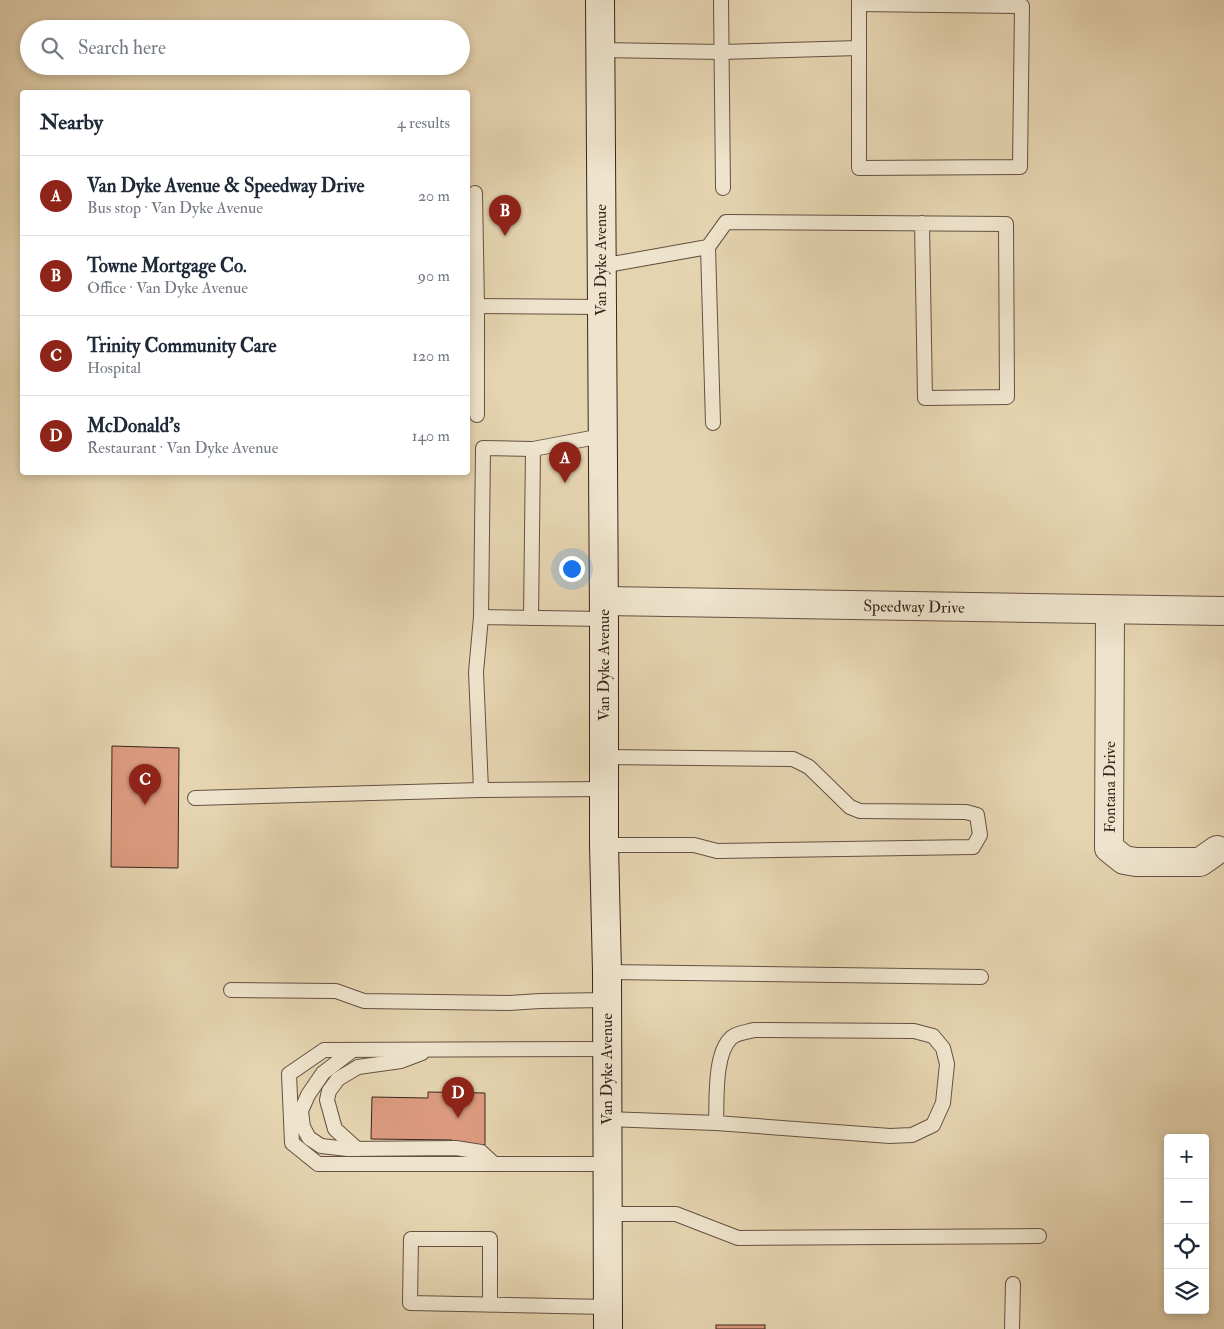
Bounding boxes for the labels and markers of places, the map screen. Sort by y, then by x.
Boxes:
pin: B [489,195,521,236]
pin: A [549,442,581,483]
pin: C [129,764,161,805]
pin: D [442,1077,474,1118]

